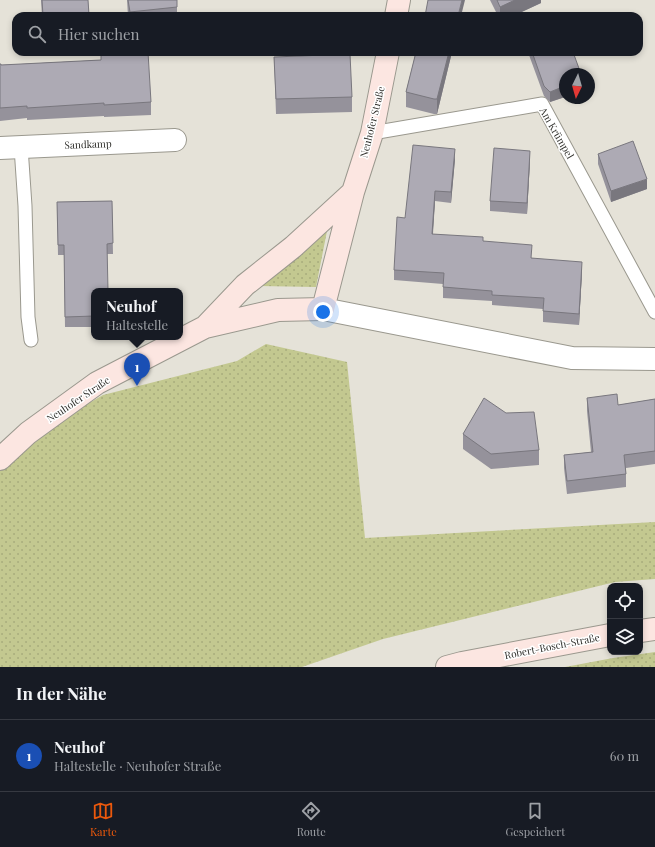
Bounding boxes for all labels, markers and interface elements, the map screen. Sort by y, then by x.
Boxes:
search box [12,12,643,56]
icon: search [26,23,48,45]
text: Hier suchen [58,24,140,44]
north arrow [559,68,595,104]
street label: Neuhofer Straße [356,85,388,159]
street label: Am Krümpel [536,104,577,161]
street label: Sandkamp [64,136,112,152]
popup [91,288,183,340]
text: Neuhof [106,296,156,316]
your location [313,302,333,322]
text: Haltestelle [106,316,168,333]
pin: 1 [124,353,150,386]
street label: Neuhofer Straße [44,373,112,425]
map controls [607,583,643,655]
button: locate [607,583,643,619]
button: layers [607,619,643,655]
street label: Robert-Bosch-Straße [503,630,601,662]
text: In der Nähe [16,682,107,704]
text: Neuhof [54,737,104,757]
text: 1 [27,747,31,764]
text: 60 m [610,747,639,764]
text: Haltestelle · Neuhofer Straße [54,757,221,774]
tab: Karte [90,800,117,839]
tab: Route [297,800,326,839]
tab: Gespeichert [506,800,565,839]

